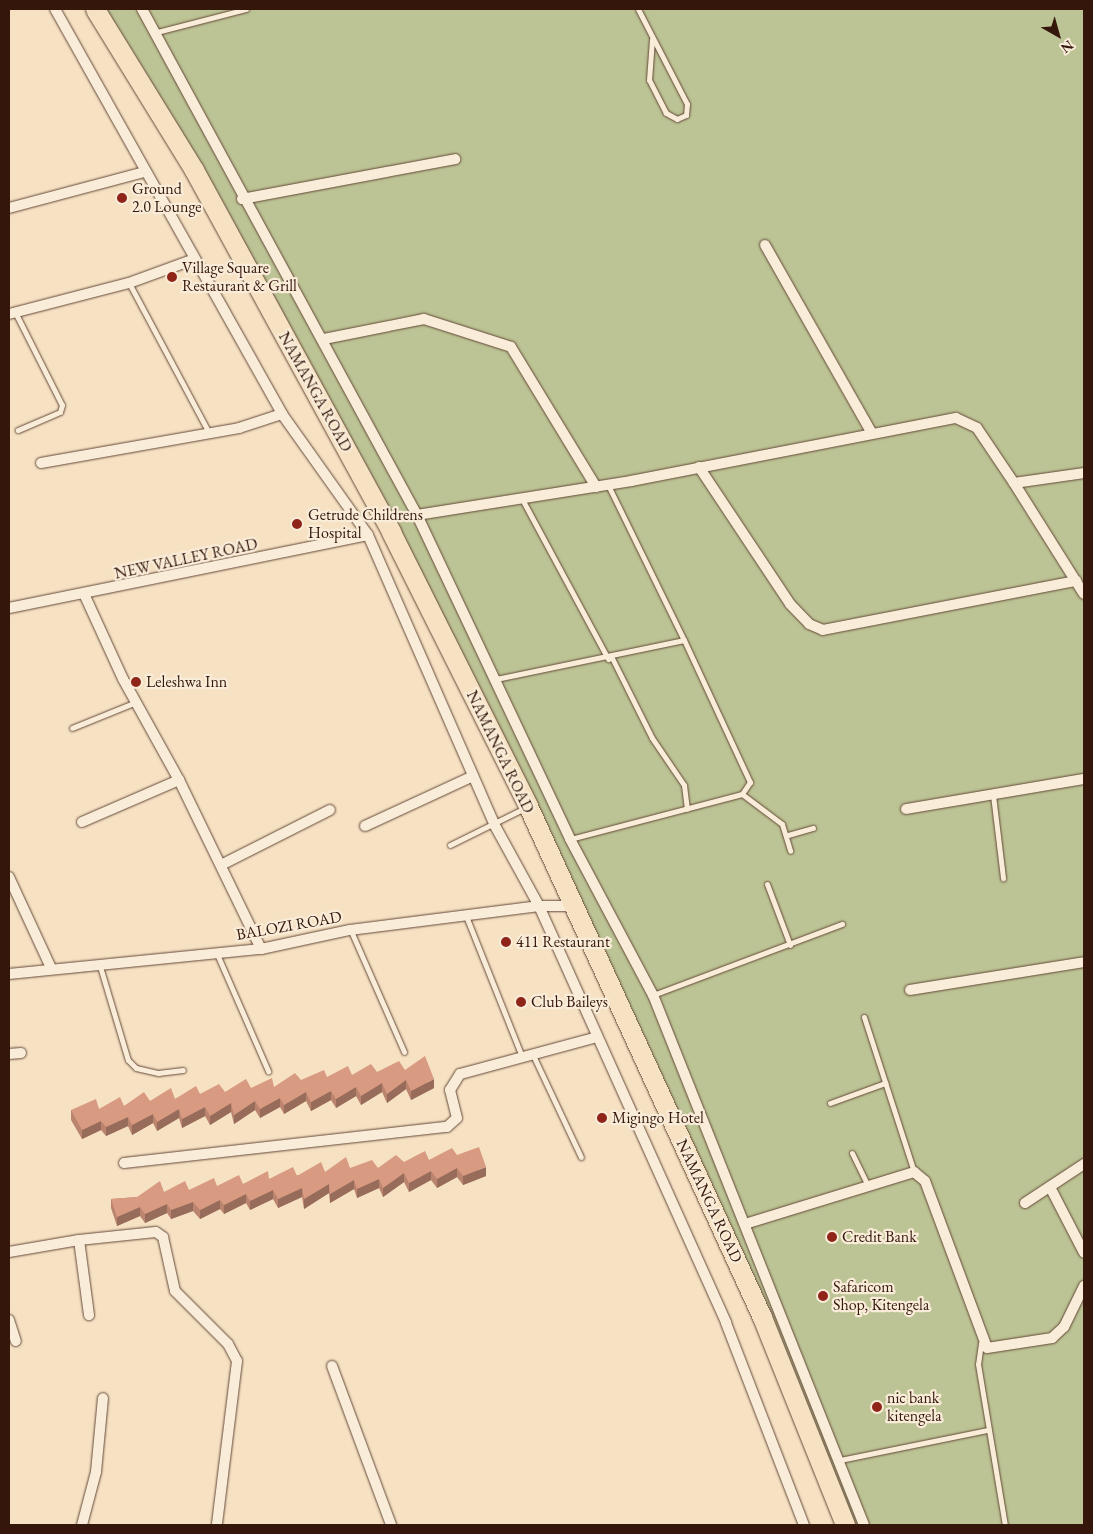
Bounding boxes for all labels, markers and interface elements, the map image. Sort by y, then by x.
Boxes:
north arrow [1033,10,1083,60]
text: N [1057,36,1077,57]
place label: Ground 2.0 Lounge [132,179,202,217]
marker: Ground 2.0 Lounge [116,192,128,204]
place label: Village Square Restaurant & Grill [182,258,297,296]
marker: Village Square Restaurant & Grill [166,271,178,283]
street label: NAMANGA ROAD [274,329,356,455]
place label: Getrude Childrens Hospital [308,505,423,543]
marker: Getrude Childrens Hospital [290,517,304,531]
street label: NEW VALLEY ROAD [113,534,259,584]
place label: Leleshwa Inn [146,672,227,692]
marker: Leleshwa Inn [130,676,142,688]
street label: NAMANGA ROAD [462,688,538,816]
street label: BALOZI ROAD [235,907,343,945]
place label: 411 Restaurant [516,932,610,952]
marker: 411 Restaurant [500,936,512,948]
place label: Club Baileys [531,992,608,1012]
marker: Club Baileys [515,996,527,1008]
place label: Migingo Hotel [612,1108,704,1128]
marker: Migingo Hotel [596,1112,608,1124]
street label: NAMANGA ROAD [672,1136,746,1266]
place label: Credit Bank [842,1227,917,1247]
marker: Credit Bank [826,1231,838,1243]
place label: Safaricom Shop, Kitengela [833,1277,929,1315]
marker: Safaricom Shop, Kitengela [817,1290,829,1302]
place label: nic bank kitengela [887,1388,942,1426]
marker: nic bank kitengela [871,1401,883,1413]

